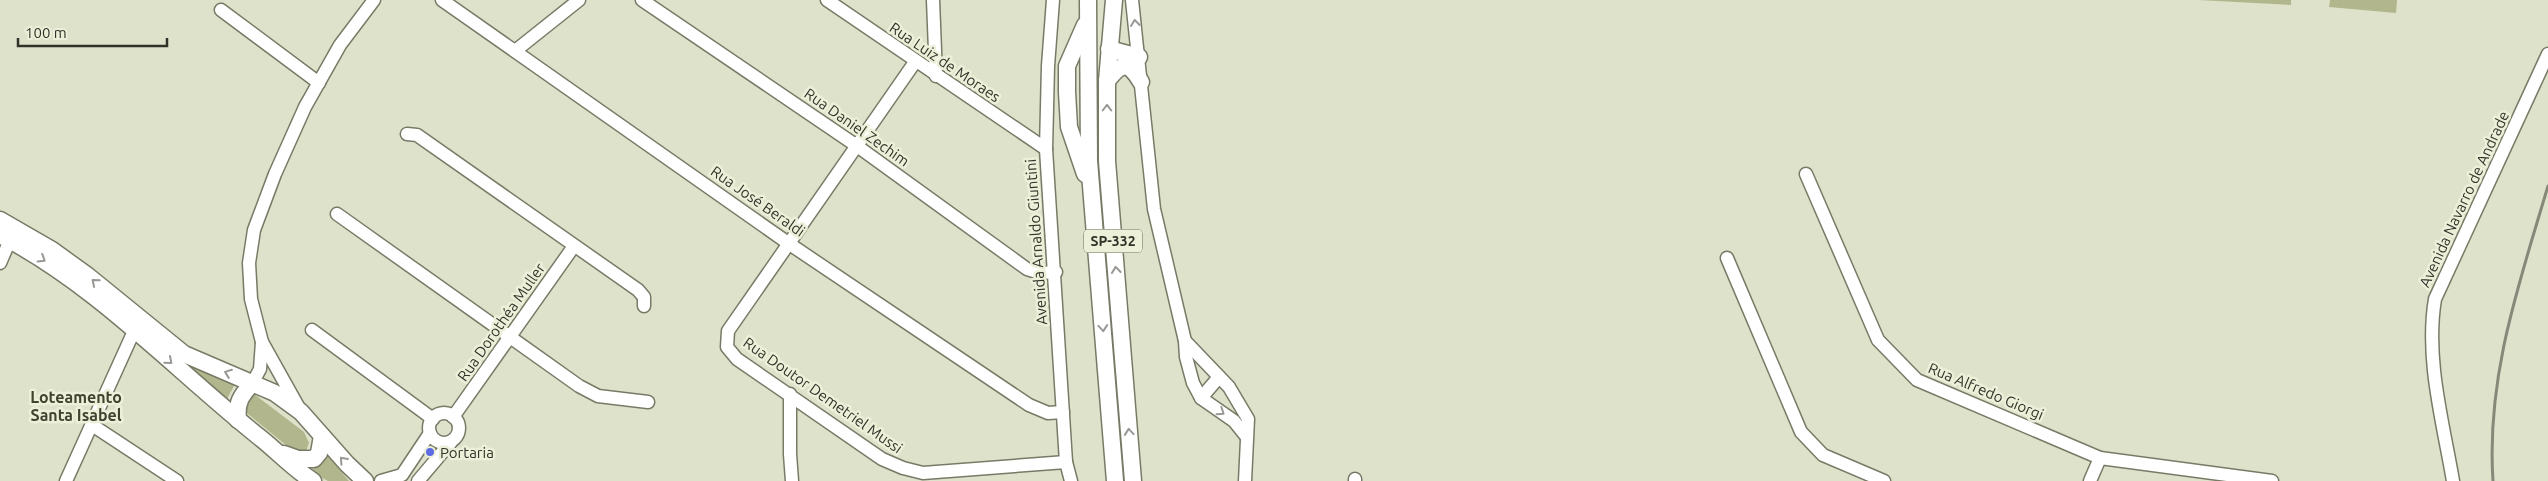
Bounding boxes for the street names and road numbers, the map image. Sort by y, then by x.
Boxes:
street label: Rua Luiz de Moraes [886,19,1004,105]
street label: Rua Daniel Zechim [801,84,913,170]
street label: Avenida Navarro de Andrade [2416,108,2512,290]
street label: Avenida Arnaldo Giuntini [1022,158,1050,326]
street label: Rua José Beraldi [708,162,808,240]
road number: SP-332 [1084,230,1142,252]
street label: Rua Dorothéa Muller [454,259,548,384]
street label: Rua Doutor Demetriel Mussi [740,334,906,456]
street label: Rua Alfredo Giorgi [1926,359,2046,423]

